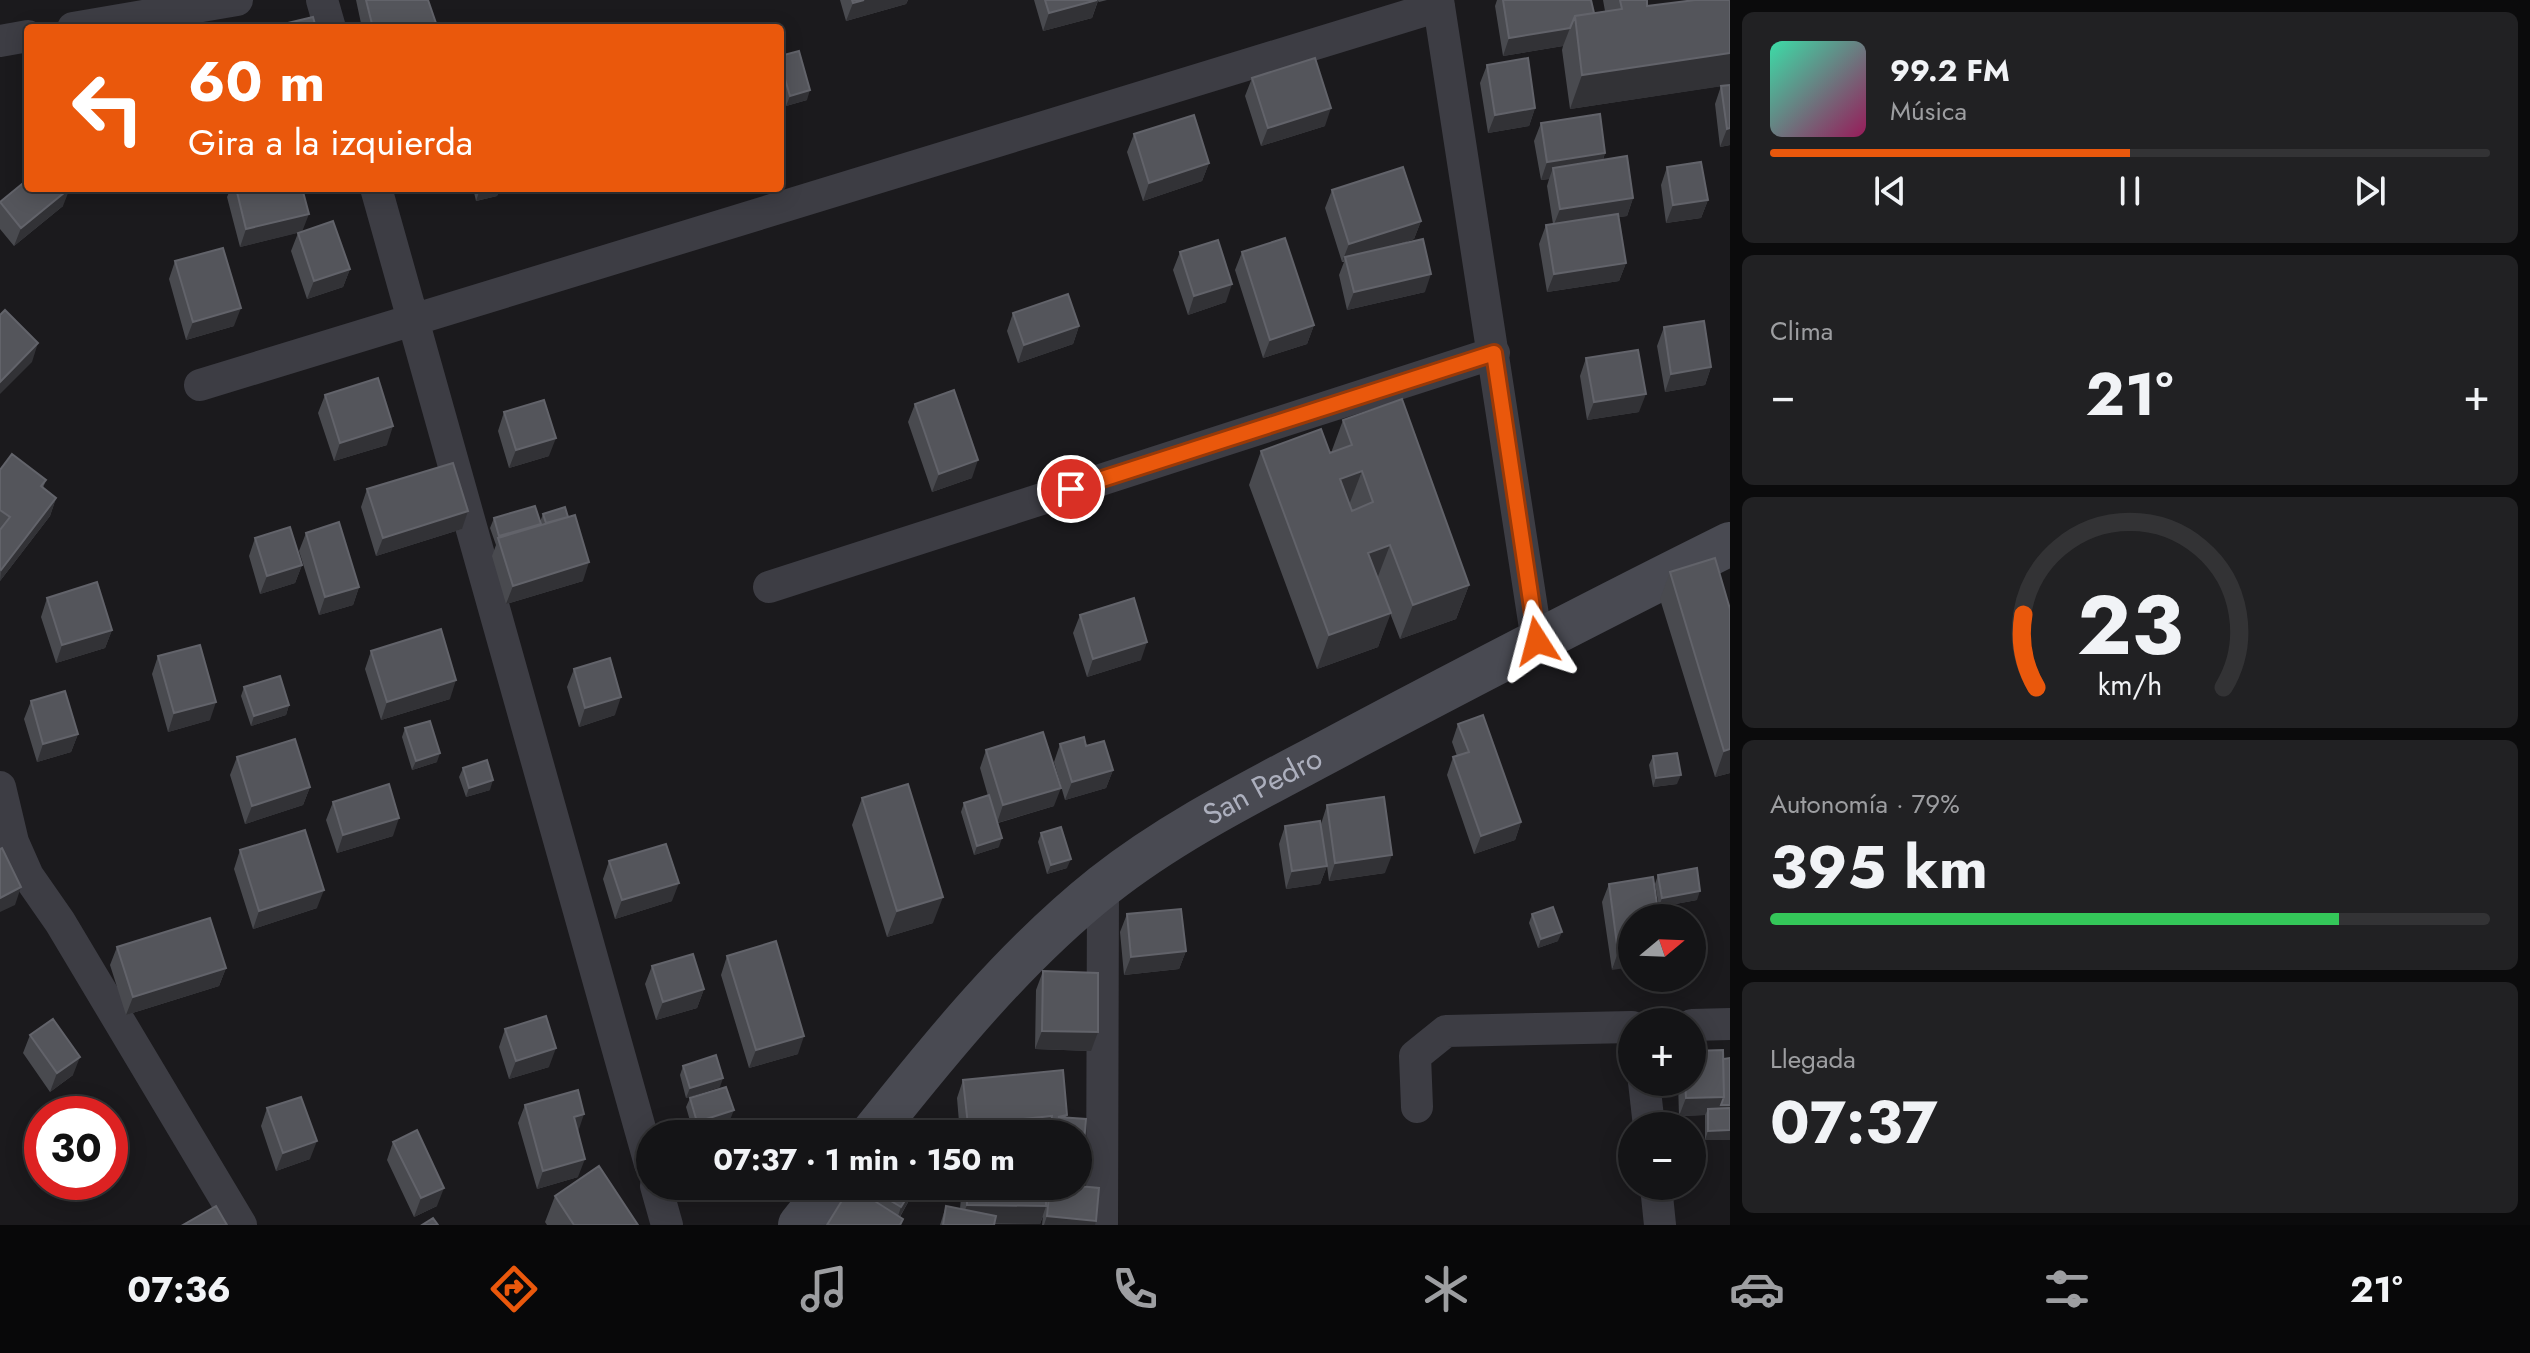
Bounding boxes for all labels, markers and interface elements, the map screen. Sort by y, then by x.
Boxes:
text: 60 m [188,41,325,122]
text: 99.2 FM [1890,49,2010,92]
icon: left [56,56,160,160]
text: Música [1890,92,1967,130]
text: Gira a la izquierda [188,116,473,168]
icon: previous [1868,169,1912,213]
icon: pause [2108,169,2152,213]
icon: next [2348,169,2392,213]
text: Clima [1770,312,1833,350]
text: 21° [2086,351,2173,438]
text: − [1770,363,1796,427]
text: + [2463,363,2490,427]
pin [1037,455,1105,523]
icon: arrive [1049,467,1093,511]
text: 23 [2077,565,2183,685]
position arrow [1495,599,1579,683]
text: km/h [2098,665,2162,707]
street label: San Pedro [1195,736,1330,836]
text: Autonomía · 79% [1770,785,1960,823]
text: 395 km [1770,824,1988,911]
north arrow [1618,904,1706,992]
map controls [1618,904,1706,1200]
button: + [1618,1008,1706,1096]
text: Llegada [1770,1040,1856,1078]
text: 07:37 [1770,1079,1938,1166]
speed limit sign: 30 [24,1096,128,1200]
button: − [1618,1112,1706,1200]
text: 07:37 · 1 min · 150 m [713,1138,1015,1181]
icon: directions [486,1261,542,1317]
icon: music [796,1261,852,1317]
icon: phone [1107,1261,1163,1317]
icon: climate [1418,1261,1474,1317]
icon: car [1729,1261,1785,1317]
icon: filters [2039,1261,2095,1317]
text: 07:36 [127,1263,231,1315]
text: 21° [2350,1263,2403,1315]

